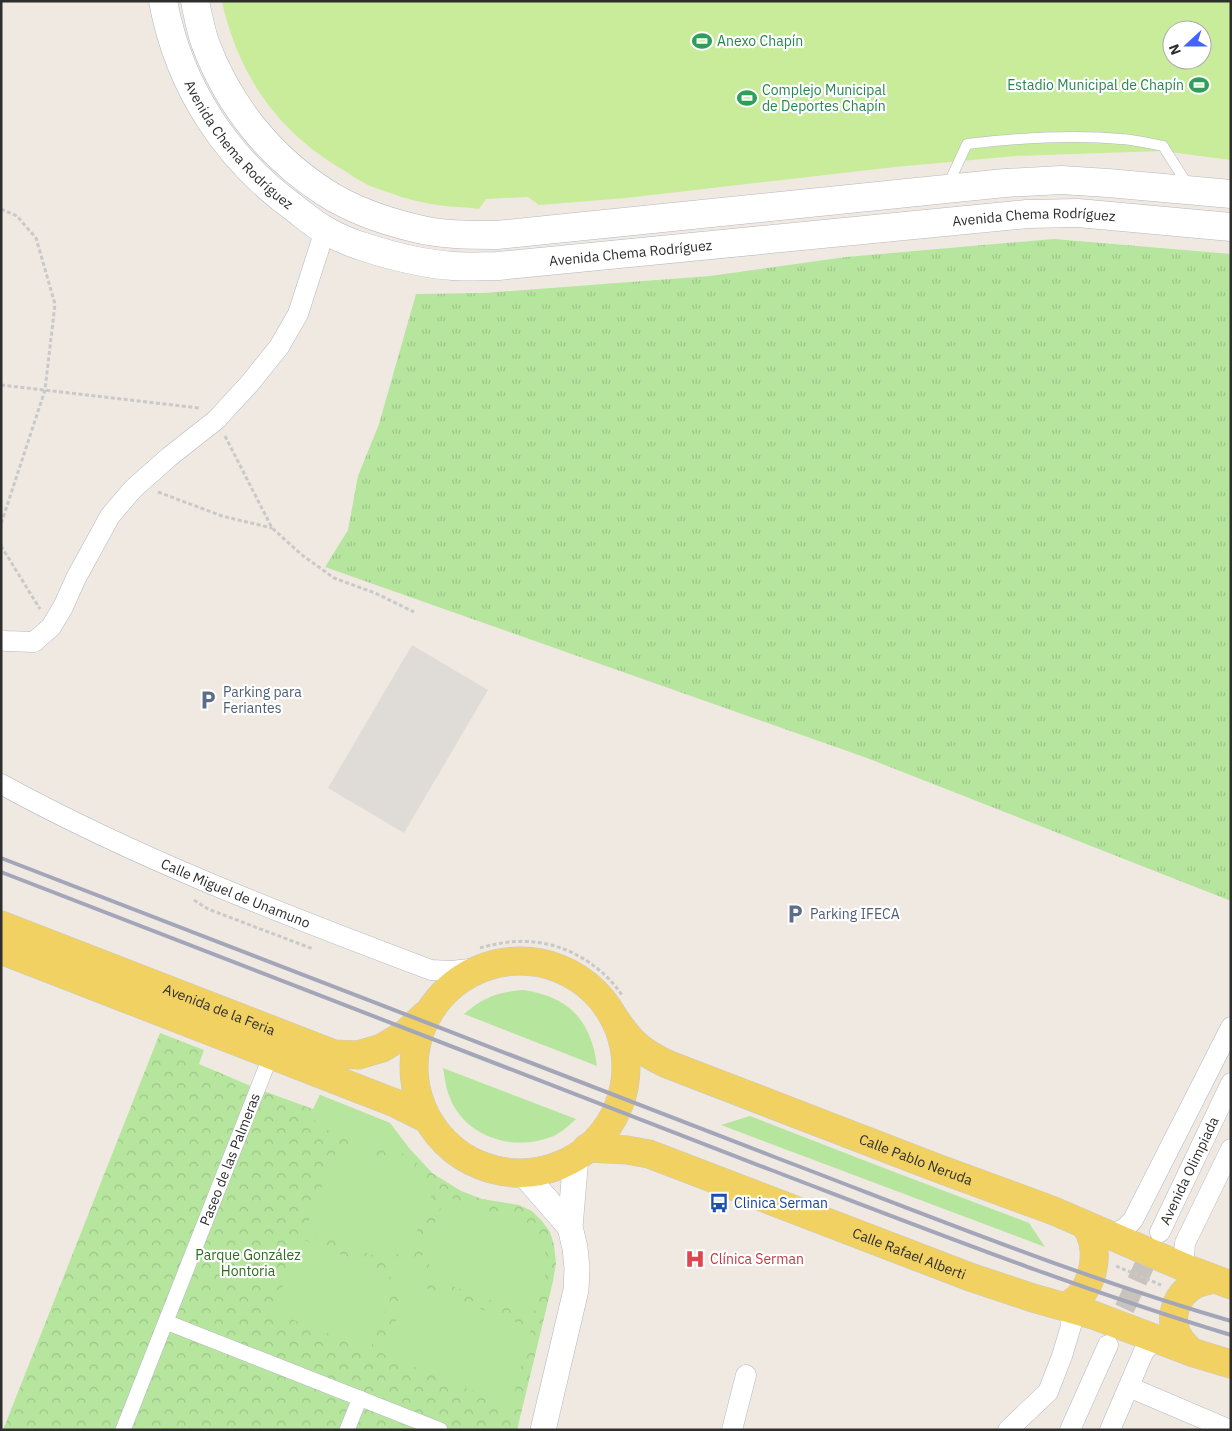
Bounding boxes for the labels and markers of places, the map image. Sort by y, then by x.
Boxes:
sports icon: Anexo Chapín [691,30,713,52]
place label: Anexo Chapín [717,32,803,50]
sports icon: Estadio Municipal de Chapín [1188,74,1210,96]
place label: Estadio Municipal de Chapín [1007,76,1184,94]
place label: Complejo Municipal de Deportes Chapín [762,81,886,115]
sports icon: Complejo Municipal de Deportes Chapín [736,87,758,109]
place label: Parking para Feriantes [223,683,302,717]
parking icon: Parking para Feriantes [197,689,219,711]
parking icon: Parking IFECA [784,903,806,925]
place label: Parking IFECA [810,905,900,923]
bus stop icon: Clinica Serman [708,1192,730,1214]
place label: Clinica Serman [734,1194,828,1212]
hospital icon: Clínica Serman [684,1248,706,1270]
place label: Clínica Serman [710,1250,804,1268]

